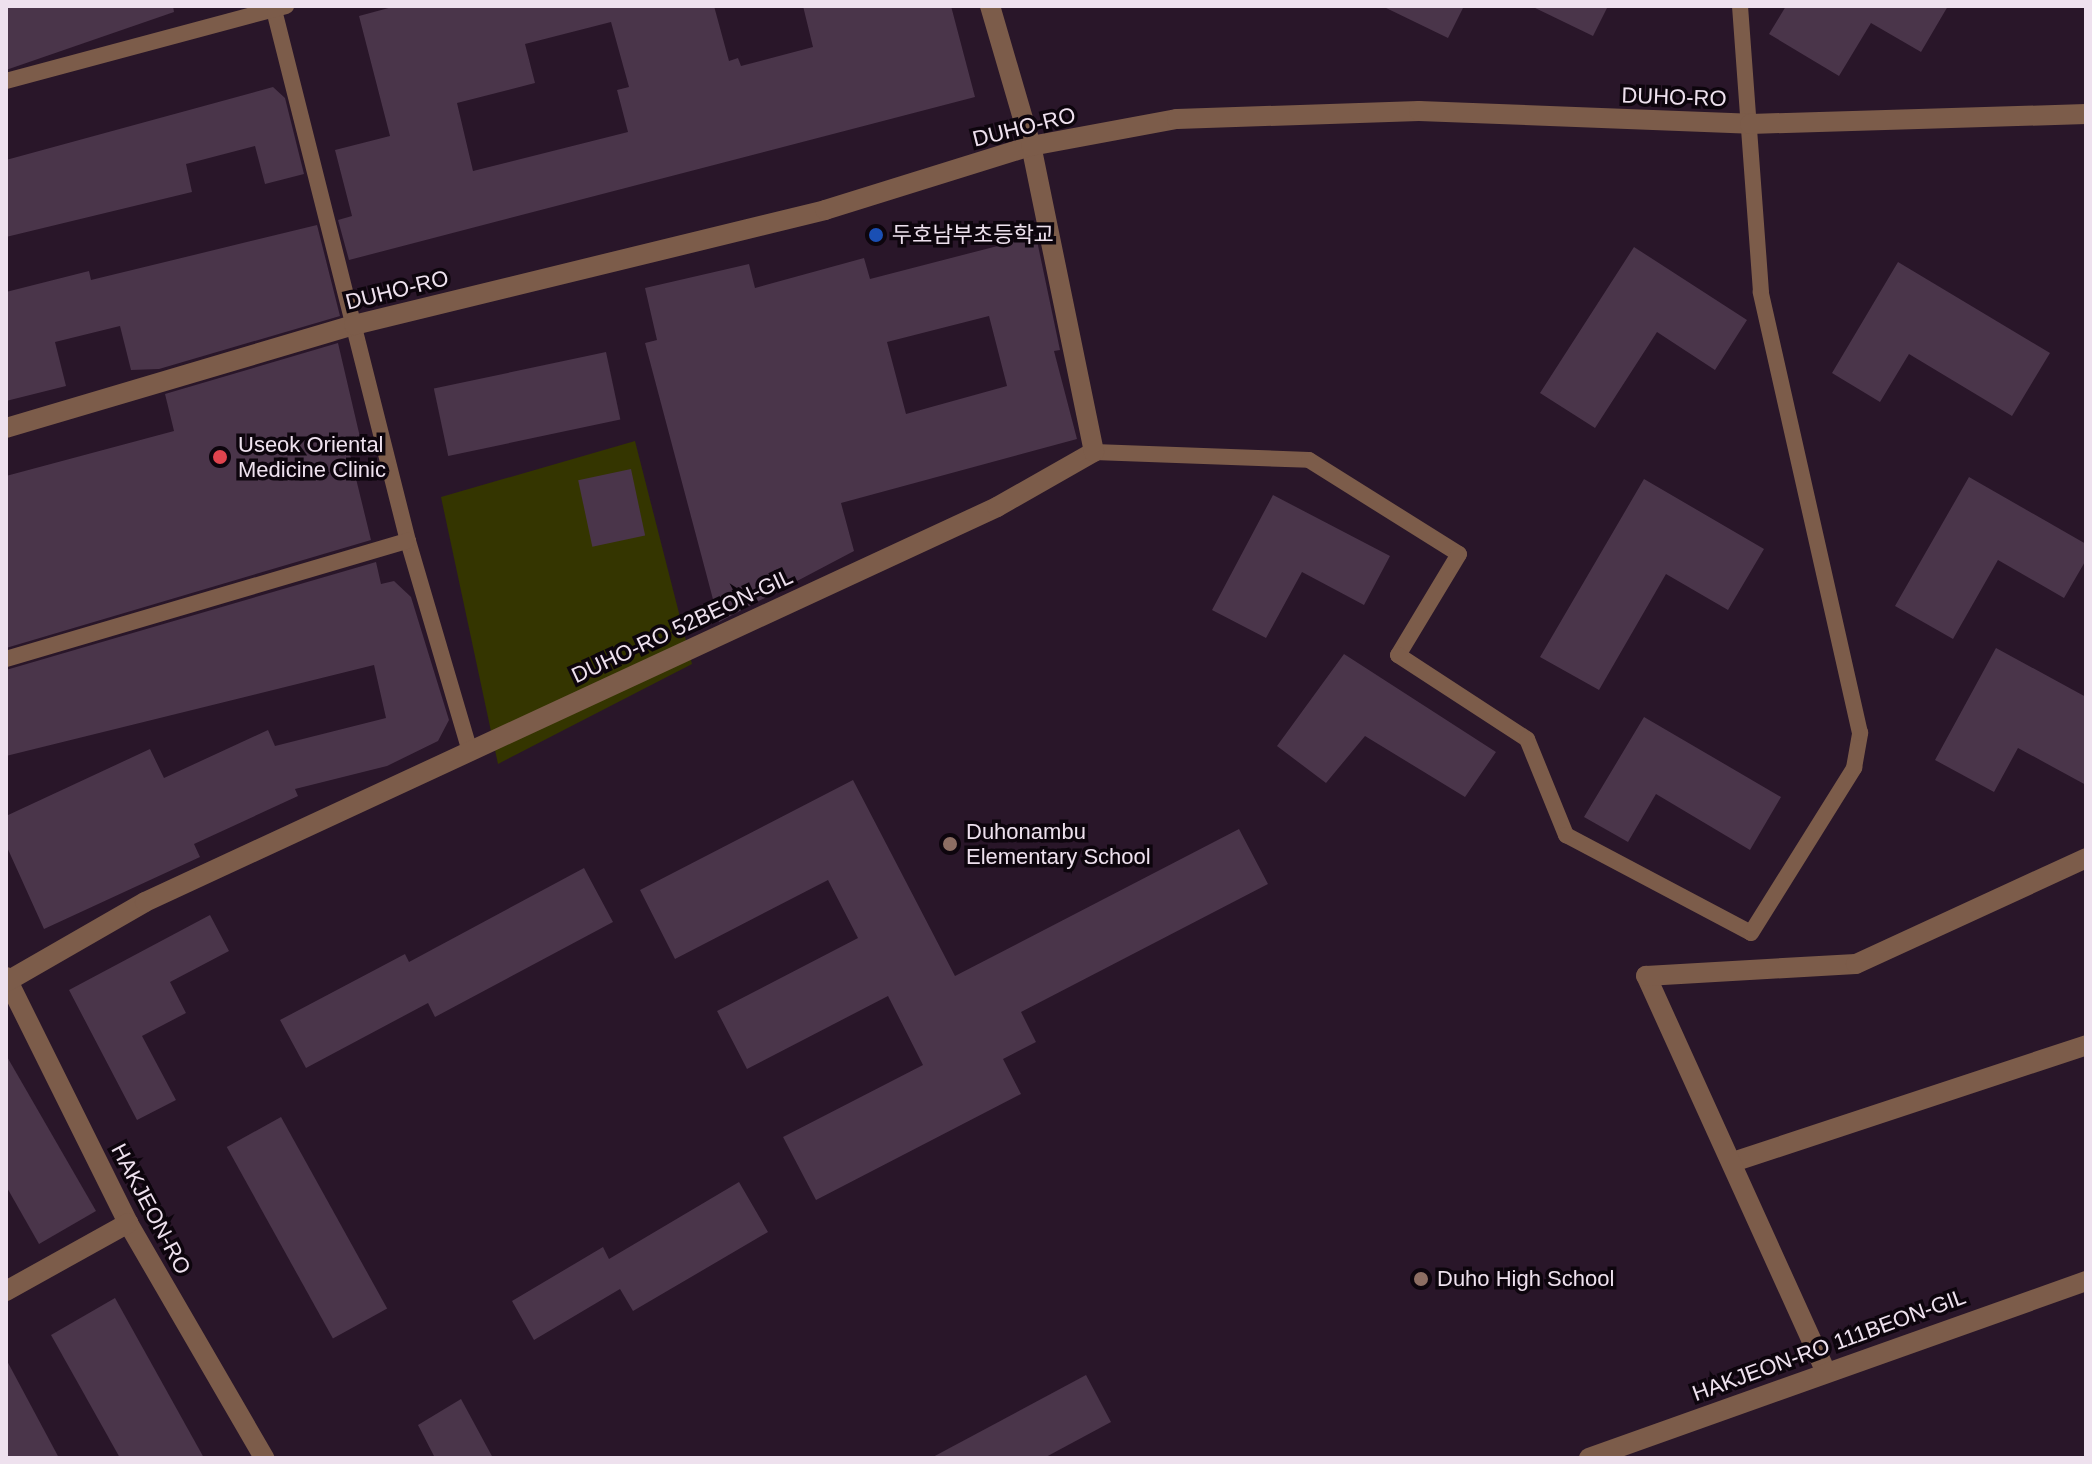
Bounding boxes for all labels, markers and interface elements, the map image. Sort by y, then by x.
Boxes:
street label: DUHO-RO [1621,82,1727,112]
street label: DUHO-RO [970,101,1078,153]
place label: 두호남부초등학교 [892,222,1054,248]
marker: 두호남부초등학교 [867,226,885,244]
street label: DUHO-RO [343,264,451,316]
place label: Useok Oriental Medicine Clinic [238,431,386,482]
marker: Useok Oriental Medicine Clinic [209,446,231,468]
street label: DUHO-RO 52BEON-GIL [567,563,797,689]
place label: Duhonambu Elementary School [966,818,1151,870]
marker: Duhonambu Elementary School [941,835,959,853]
street label: HAKJEON-RO [105,1139,197,1279]
place label: Duho High School [1437,1266,1614,1292]
marker: Duho High School [1412,1270,1430,1288]
street label: HAKJEON-RO 111BEON-GIL [1689,1283,1969,1407]

